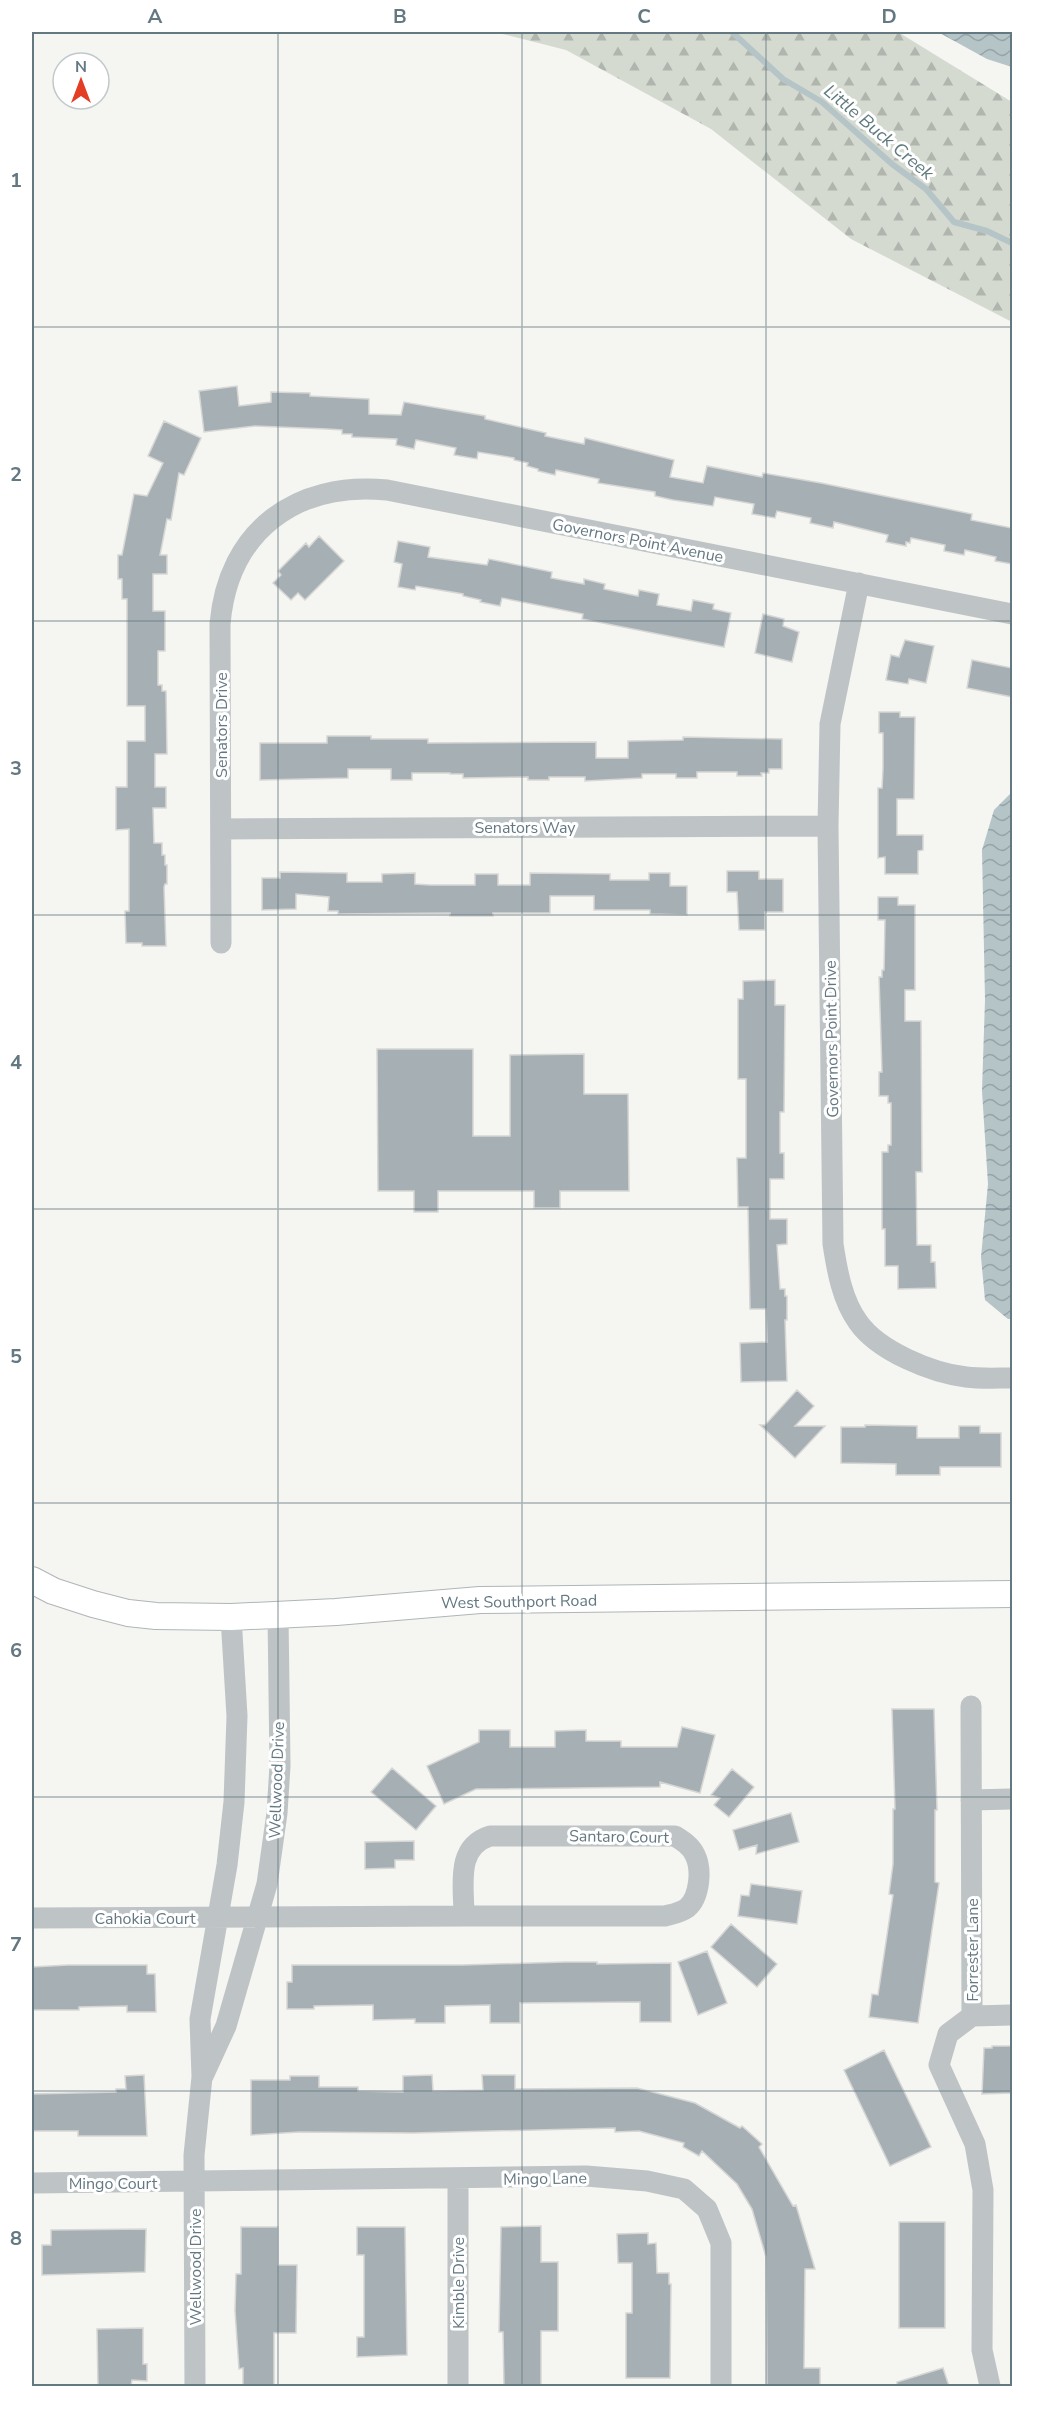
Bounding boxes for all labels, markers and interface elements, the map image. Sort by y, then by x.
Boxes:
text: A [148,3,163,30]
text: B [393,3,407,30]
text: C [637,3,651,30]
text: D [881,3,897,30]
north arrow [51,51,111,111]
text: N [75,56,87,78]
water label: Little Buck Creek [819,79,940,186]
text: 1 [10,167,22,194]
text: 2 [10,461,22,488]
street label: Governors Point Avenue [550,514,725,568]
street label: Senators Drive [211,672,233,778]
text: 3 [10,755,22,782]
street label: Senators Way [474,817,576,839]
street label: Governors Point Drive [820,960,844,1118]
text: 4 [10,1049,22,1076]
text: 5 [10,1343,22,1370]
street label: West Southport Road [441,1590,597,1614]
text: 6 [10,1637,22,1664]
street label: Wellwood Drive [264,1721,290,1839]
street label: Santaro Court [569,1825,670,1849]
street label: Forrester Lane [962,1898,984,2002]
street label: Cahokia Court [94,1908,196,1930]
text: 7 [10,1931,22,1958]
street label: Mingo Lane [503,2167,587,2191]
street label: Mingo Court [69,2173,158,2195]
street label: Wellwood Drive [185,2209,207,2326]
text: 8 [10,2225,22,2252]
street label: Kimble Drive [448,2237,470,2329]

